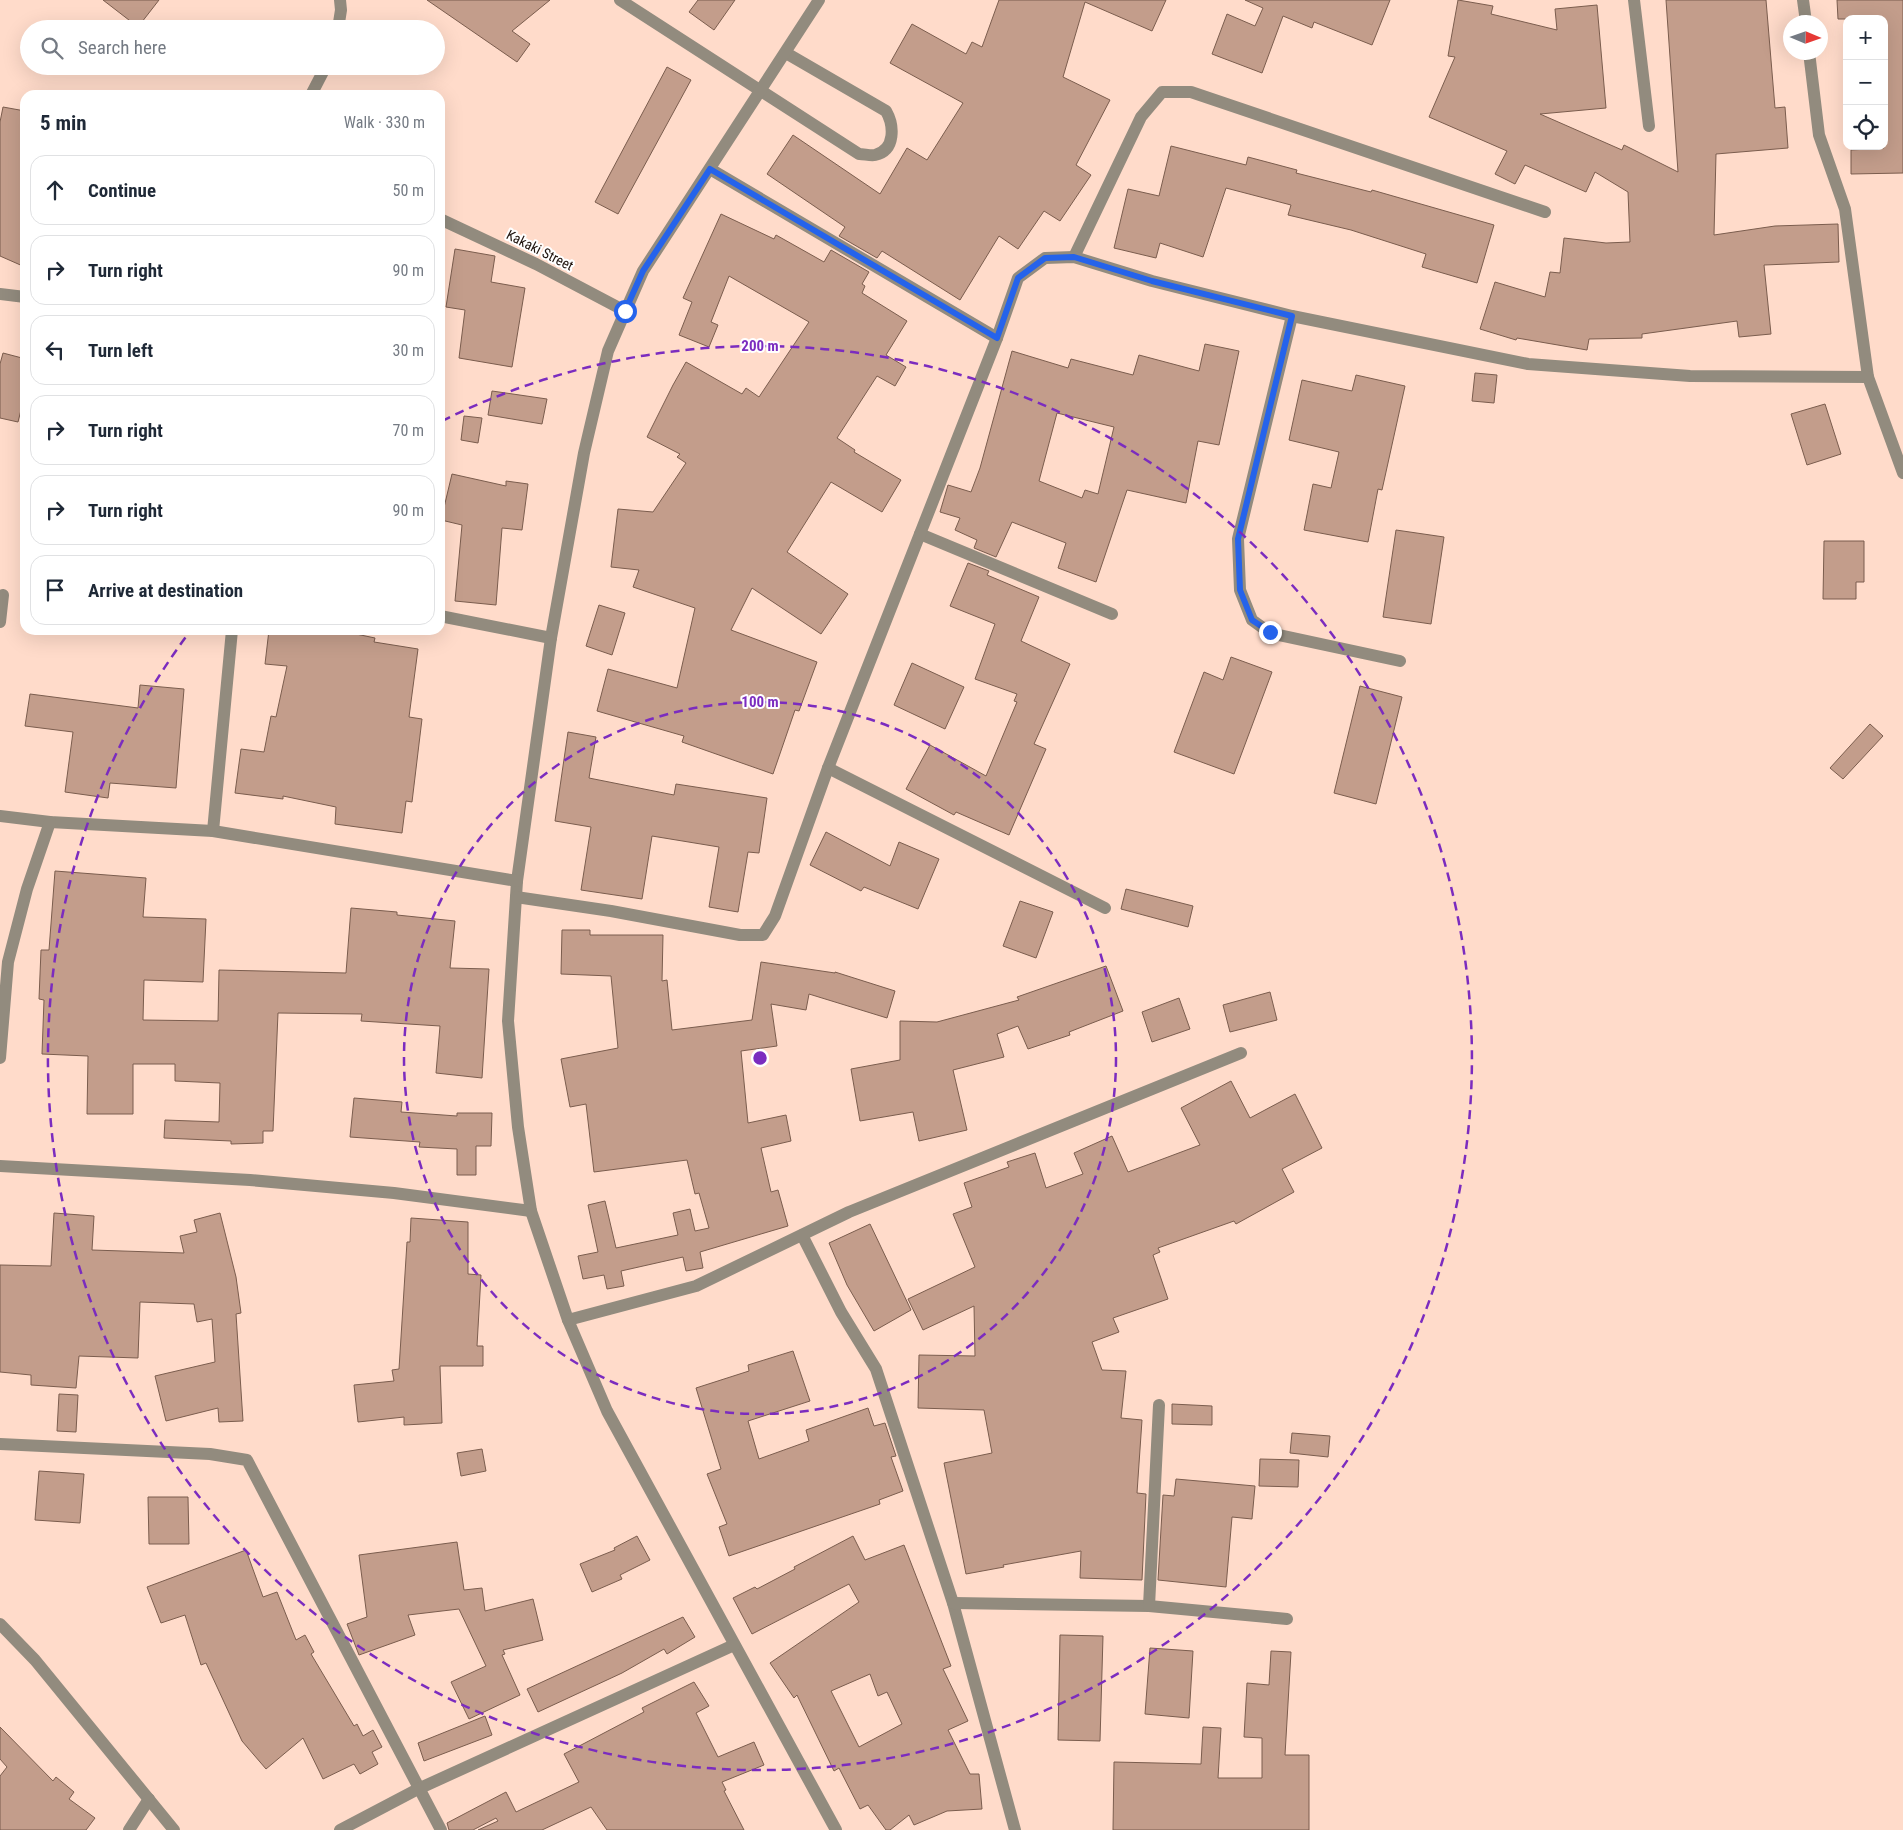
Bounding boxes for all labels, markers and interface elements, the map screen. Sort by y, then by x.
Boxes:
north arrow [1783,15,1828,60]
map controls [1843,15,1888,150]
button: + [1843,15,1888,60]
search box [20,20,445,75]
icon: search [38,34,66,62]
text: Search here [78,36,166,59]
button: − [1843,60,1888,105]
button: locate [1843,105,1888,150]
text: 5 min [40,111,87,135]
text: Walk · 330 m [344,113,425,132]
icon: ahead [41,176,69,204]
text: Continue [88,179,156,202]
text: 50 m [392,181,424,200]
street label: Kakaki Street [504,226,576,274]
icon: right [41,256,69,284]
text: Turn right [88,259,163,282]
text: 90 m [392,261,424,280]
route start [614,300,637,323]
icon: left [41,336,69,364]
text: 200 m [741,337,779,355]
text: Turn left [88,339,153,362]
text: 30 m [392,341,424,360]
icon: right [41,416,69,444]
text: Turn right [88,419,163,442]
text: 70 m [392,421,424,440]
icon: right [41,496,69,524]
text: Turn right [88,499,163,522]
text: 90 m [392,501,424,520]
icon: arrive [41,576,69,604]
text: Arrive at destination [88,579,243,602]
route end [1259,621,1282,644]
text: 100 m [741,693,779,711]
centre of rings [751,1049,769,1067]

